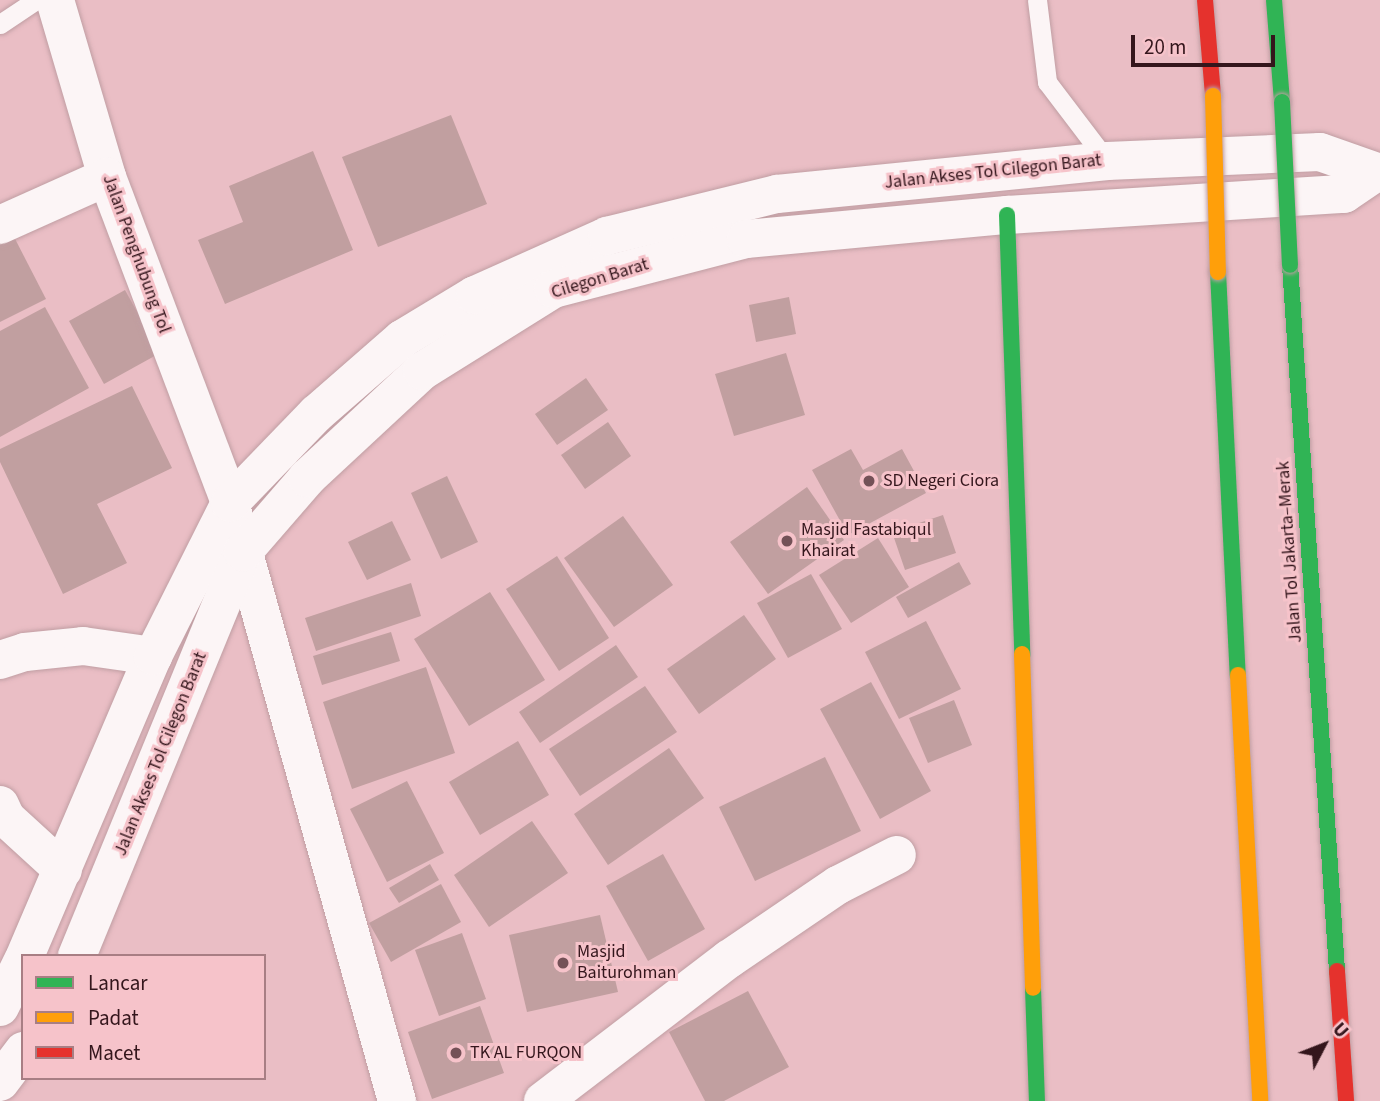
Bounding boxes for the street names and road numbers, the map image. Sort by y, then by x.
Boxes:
street label: Jalan Akses Tol Cilegon Barat [883,150,1103,194]
street label: Jalan Penghubung Tol [97,172,175,336]
street label: Cilegon Barat [549,254,651,304]
street label: Jalan Tol Jakarta–Merak [1273,460,1307,644]
street label: Jalan Akses Tol Cilegon Barat [110,649,212,859]

